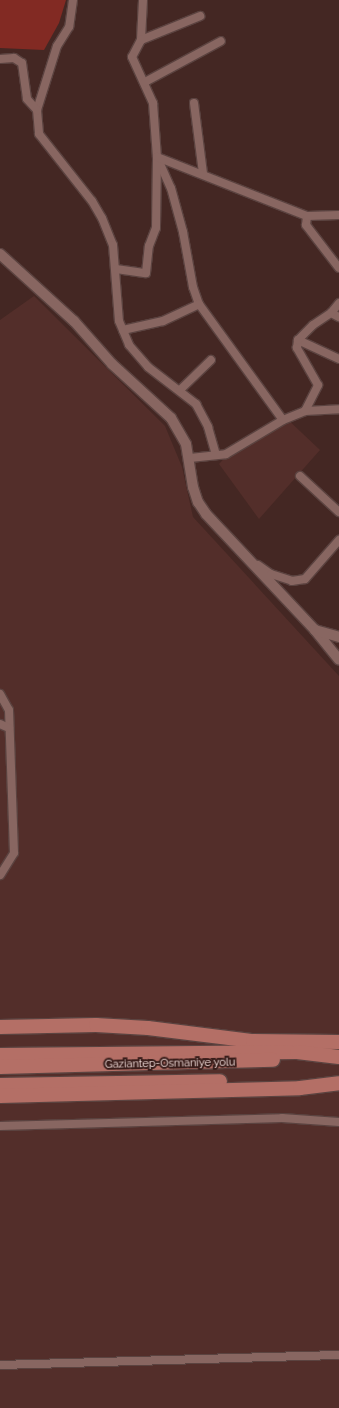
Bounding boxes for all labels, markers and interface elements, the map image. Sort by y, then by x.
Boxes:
street label: Gaziantep-Osmaniye yolu [104,1056,236,1072]

